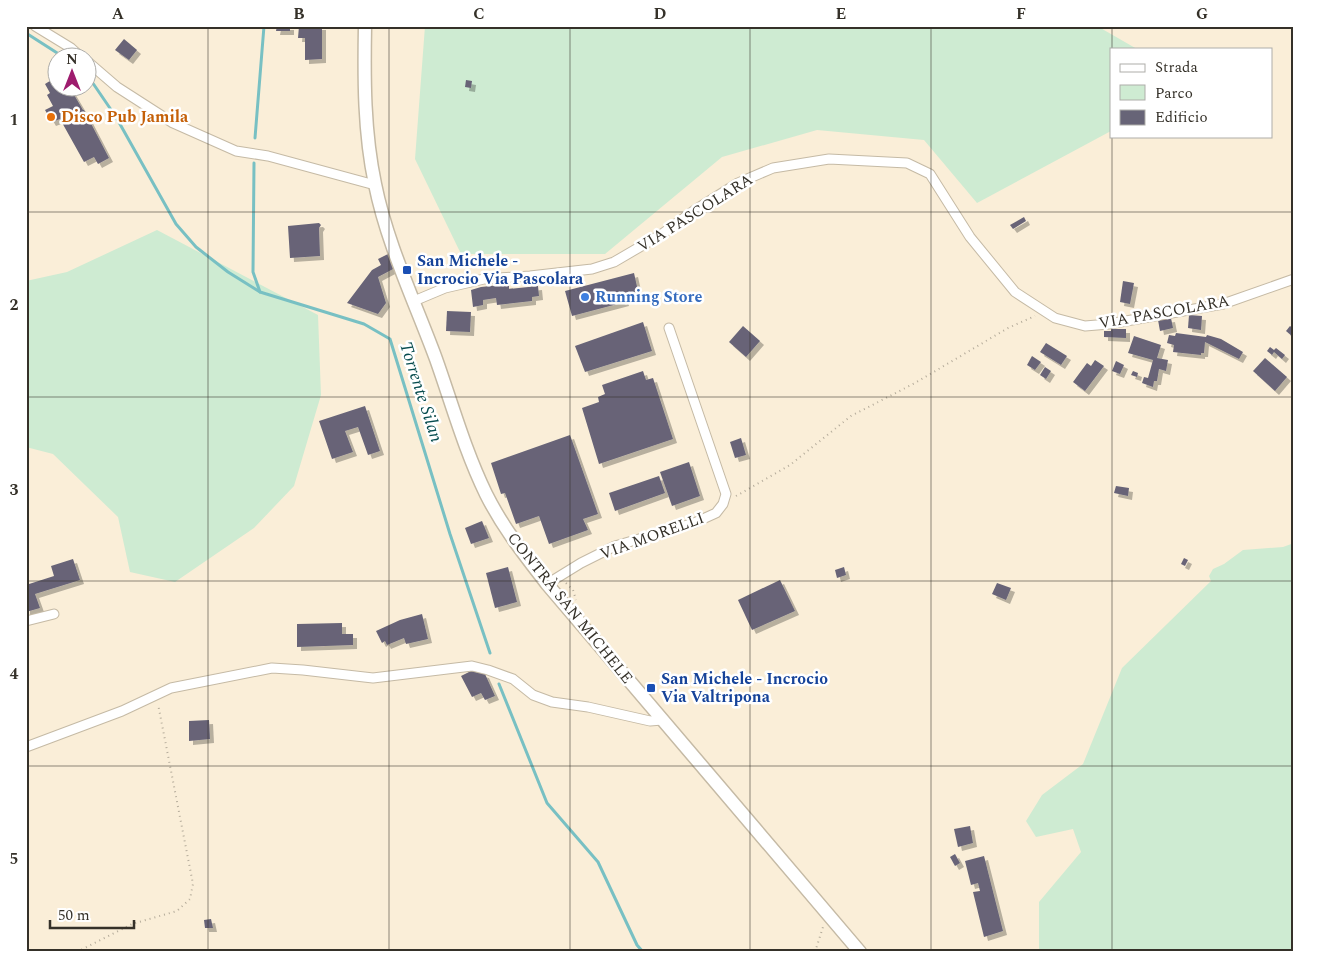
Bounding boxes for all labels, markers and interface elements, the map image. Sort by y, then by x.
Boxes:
text: A [112,2,125,26]
text: B [293,2,305,26]
text: C [473,2,485,26]
text: D [654,2,667,26]
text: E [836,2,846,26]
text: F [1016,2,1026,26]
text: G [1196,2,1208,26]
north arrow [48,48,98,98]
legend [1110,48,1272,138]
text: N [66,49,78,70]
text: Strada [1155,56,1198,79]
text: Parco [1155,82,1193,105]
place label: Disco Pub Jamila [61,105,189,129]
text: Edificio [1155,106,1208,129]
text: 1 [10,108,18,132]
marker: Disco Pub Jamila [45,111,57,123]
street label: VIA PASCOLARA [632,168,758,258]
place label: San Michele - Incrocio Via Pascolara [417,249,584,291]
marker: San Michele - Incrocio Via Pascolara [401,264,413,276]
place label: Running Store [595,285,702,309]
street label: VIA PASCOLARA [1097,289,1231,335]
marker: Running Store [579,291,591,303]
text: 2 [10,293,19,317]
water label: Torrente Silan [392,338,450,446]
text: 3 [10,478,19,502]
street label: VIA MORELLI [596,506,708,566]
street label: CONTRÀ SAN MICHELE [501,527,639,689]
text: 4 [10,662,19,686]
place label: San Michele - Incrocio Via Valtripona [661,667,828,709]
marker: San Michele - Incrocio Via Valtripona [645,682,657,694]
text: 5 [10,847,18,871]
scale bar [50,898,134,930]
text: 50 m [58,904,90,927]

